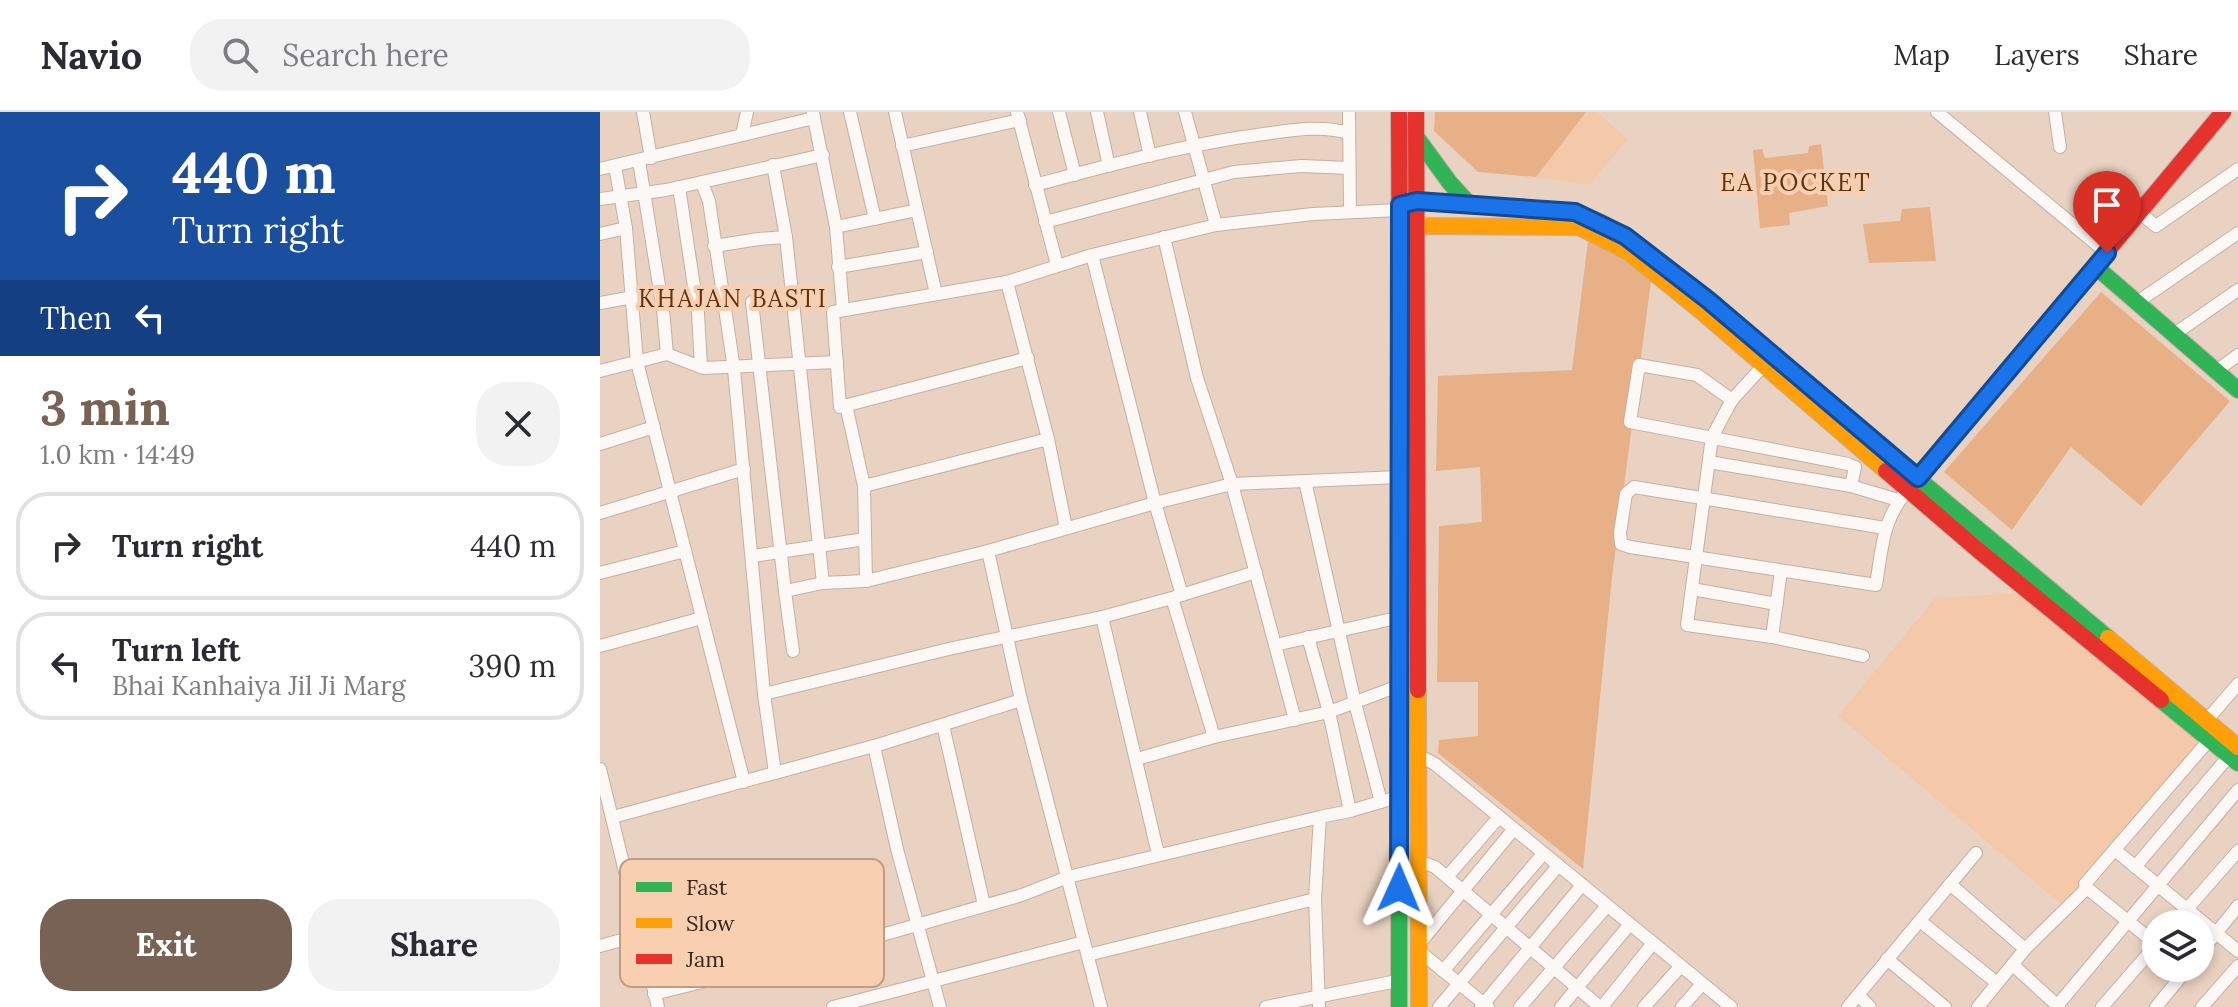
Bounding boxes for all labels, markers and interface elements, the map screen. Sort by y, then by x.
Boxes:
search box [190,19,750,91]
text: Navio [40,31,142,79]
icon: search [218,33,262,77]
text: Search here [282,36,449,74]
text: Map [1893,37,1950,73]
text: Layers [1994,37,2080,73]
text: Share [2124,37,2198,73]
text: 440 m [172,137,336,208]
icon: right [40,144,144,248]
district label: EA POCKET [1720,167,1872,198]
pin [2073,171,2141,253]
icon: arrive [2085,183,2129,227]
text: Turn right [172,207,345,253]
district label: KHAJAN BASTI [638,283,828,314]
icon: left [128,296,172,340]
text: Then [40,299,112,337]
text: 3 min [40,377,170,438]
button: close [476,382,560,466]
text: 1.0 km · 14:49 [40,438,195,471]
icon: right [44,524,88,568]
text: Turn right [112,527,263,565]
text: 440 m [470,527,556,565]
text: Turn left [112,631,240,669]
icon: left [44,644,88,688]
text: 390 m [469,647,556,685]
text: Bhai Kanhaiya Jil Ji Marg [112,669,406,702]
position arrow [1357,846,1441,930]
legend [620,859,884,987]
text: Fast [686,873,728,901]
button: Exit [40,899,292,991]
button: Share [308,899,560,991]
text: Slow [686,909,735,937]
map controls [2142,910,2214,982]
button: layers [2142,910,2214,982]
text: Jam [685,945,725,973]

